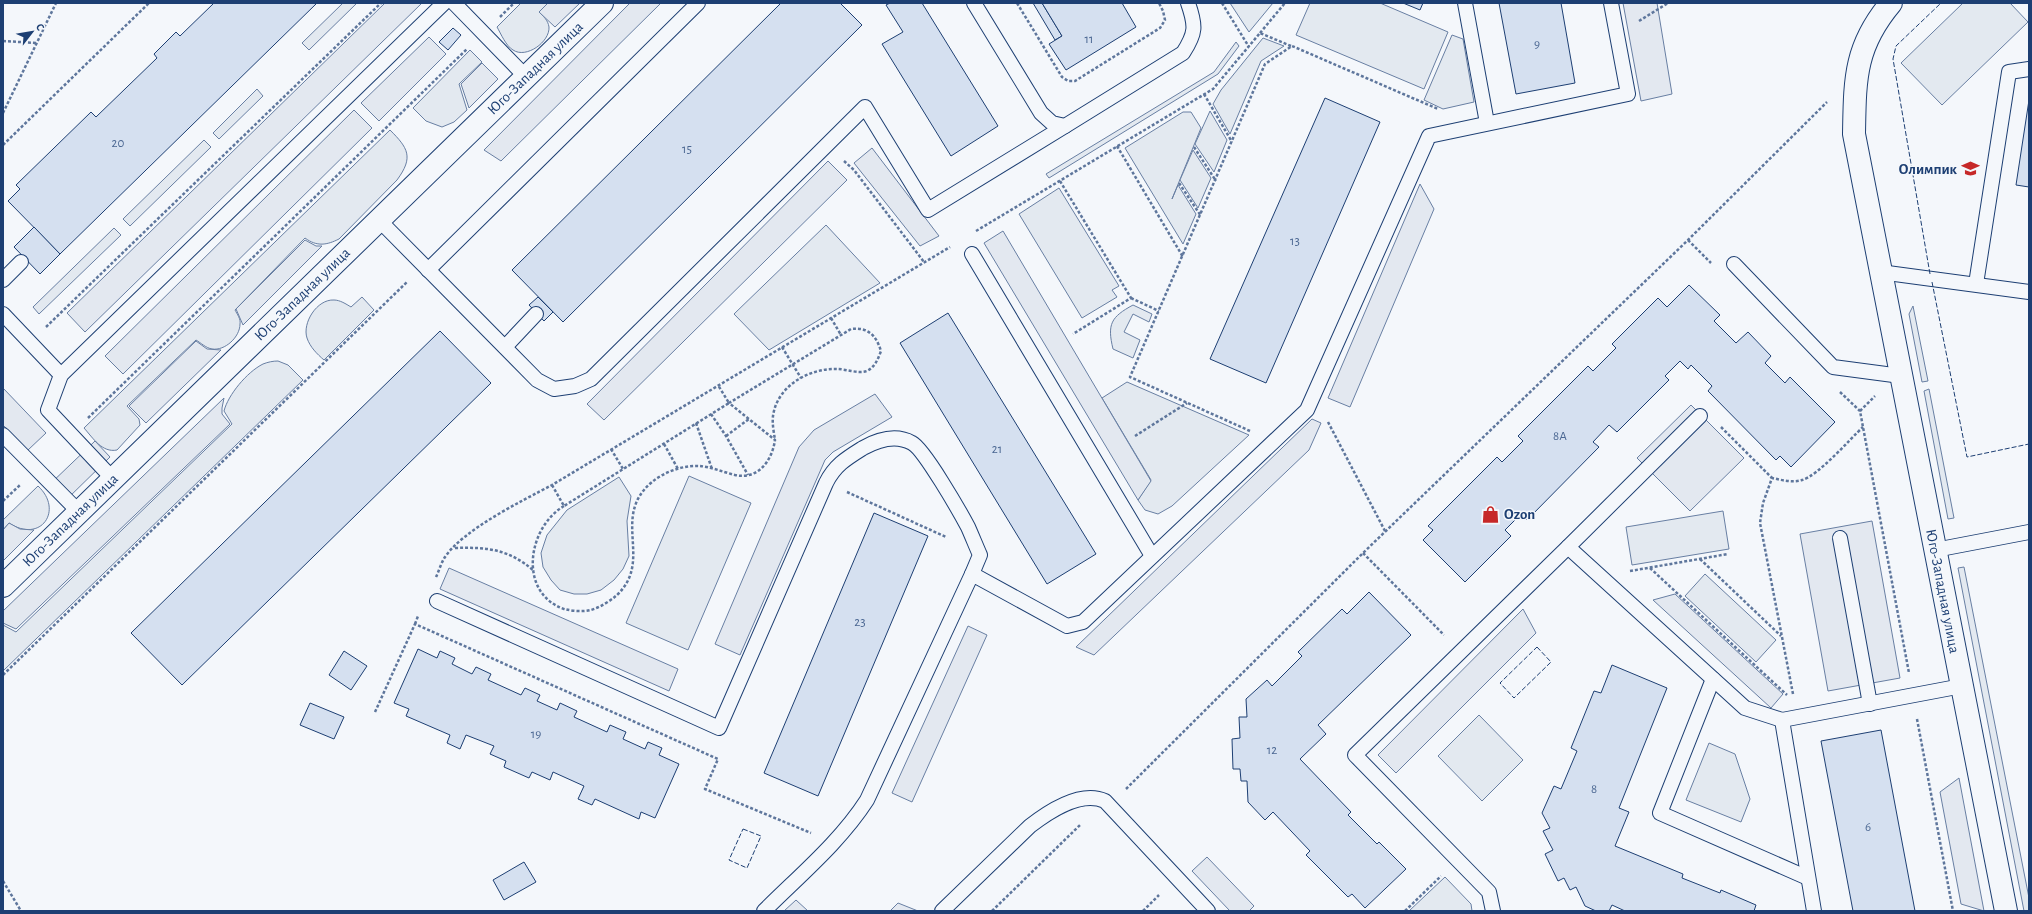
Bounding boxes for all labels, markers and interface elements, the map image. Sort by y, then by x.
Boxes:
north arrow [12,12,52,52]
street label: Юго-Западная улица [485,19,586,118]
text: С [34,22,46,33]
house number: 11 [1085,33,1093,46]
house number: 9 [1534,38,1540,51]
house number: 20 [112,137,125,150]
house number: 15 [682,143,692,156]
school or university icon: Олимпик [1960,159,1980,179]
place label: Олимпик [1899,162,1958,177]
house number: 13 [1290,235,1300,248]
street label: Юго-Западная улица [252,245,353,344]
house number: 8А [1553,430,1567,443]
house number: 21 [992,443,1002,456]
street label: Юго-Западная улица [20,471,121,570]
shop icon: Ozon [1481,504,1501,524]
place label: Ozon [1504,507,1535,522]
street label: Юго-Западная улица [1923,528,1962,655]
house number: 23 [854,616,866,629]
house number: 19 [531,728,541,741]
house number: 12 [1267,744,1277,757]
house number: 8 [1591,783,1597,796]
house number: 6 [1865,821,1871,834]

